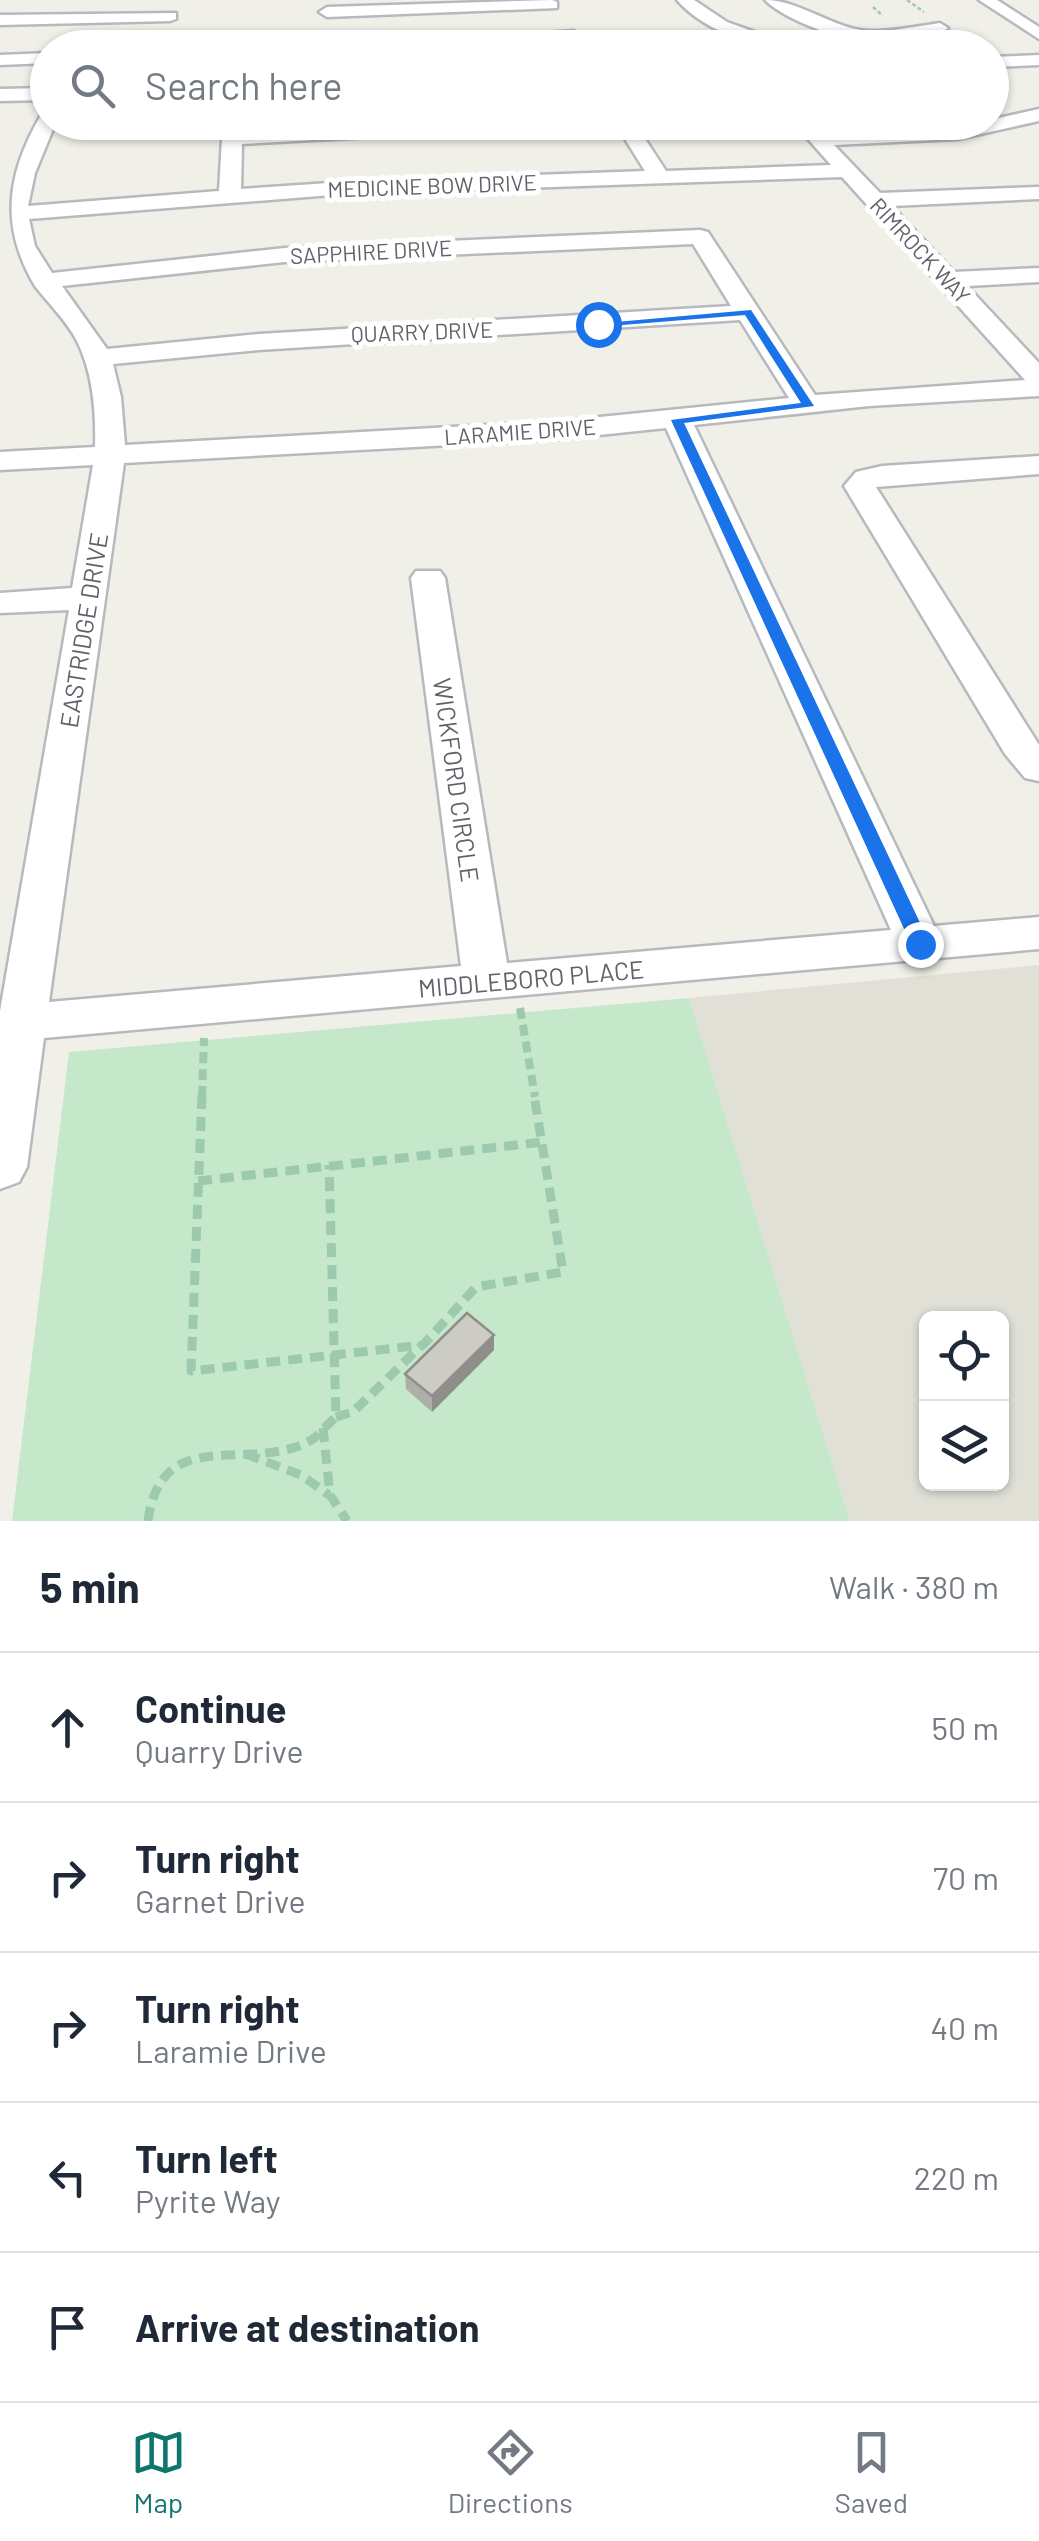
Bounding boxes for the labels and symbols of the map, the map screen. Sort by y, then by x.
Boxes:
street label: MEDICINE BOW DRIVE [327,168,537,202]
street label: RIMROCK WAY [866,192,976,308]
street label: SAPPHIRE DRIVE [289,234,453,268]
route start [576,302,622,348]
street label: QUARRY DRIVE [350,316,494,346]
street label: LARAMIE DRIVE [443,413,597,449]
street label: EASTRIDGE DRIVE [53,530,113,730]
street label: WICKFORD CIRCLE [428,676,486,884]
route end [898,922,944,968]
street label: MIDDLEBORO PLACE [417,953,645,1003]

